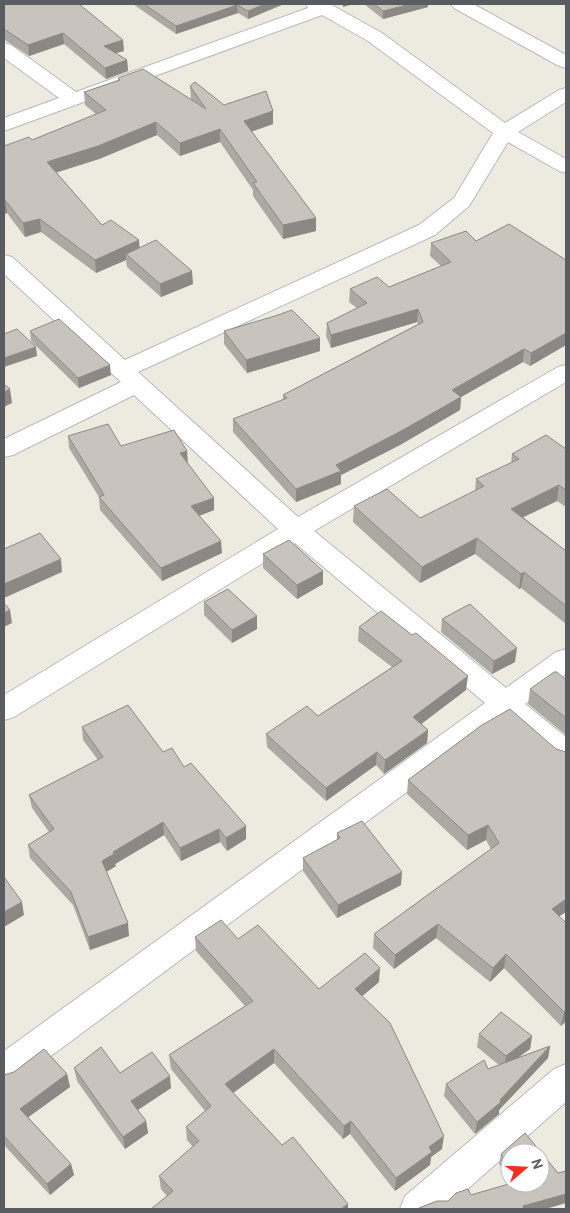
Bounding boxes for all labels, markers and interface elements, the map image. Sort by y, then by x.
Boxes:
north arrow [500,1143,550,1193]
text: N [526,1157,546,1172]

